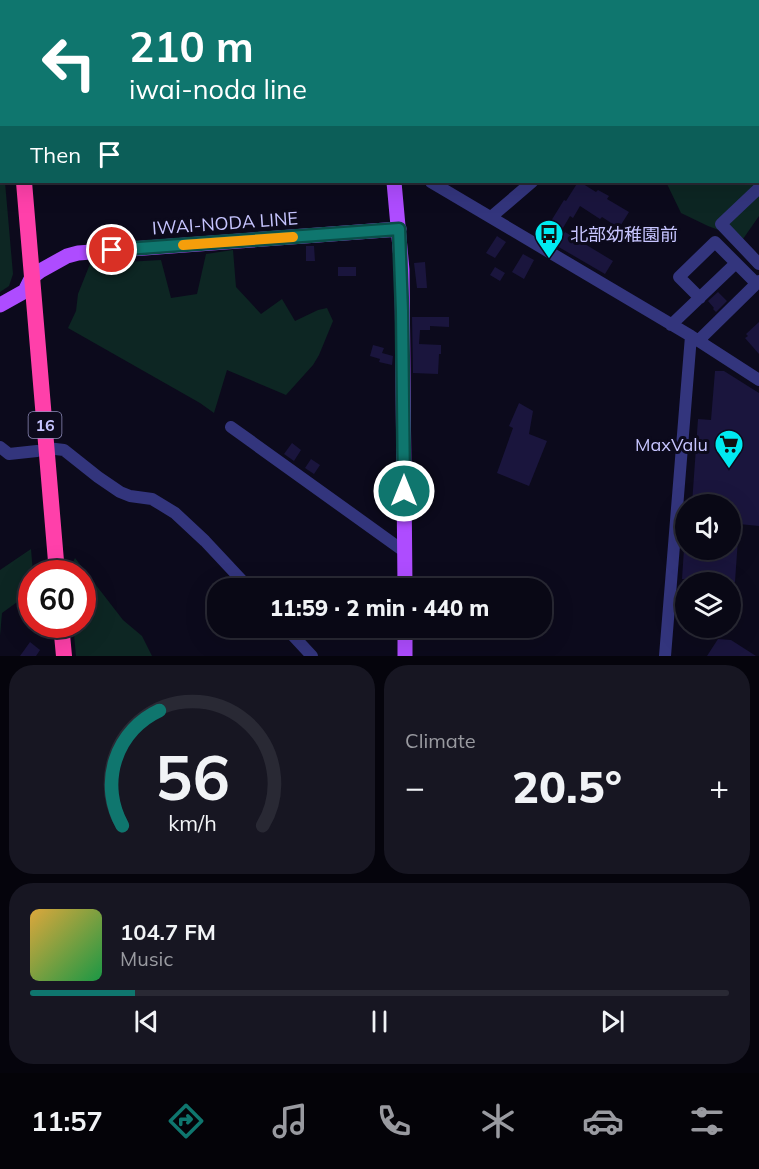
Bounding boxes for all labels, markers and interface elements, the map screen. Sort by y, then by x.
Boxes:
text: 210 m [129,20,254,73]
icon: left [30,24,108,102]
text: iwai-noda line [129,72,307,106]
icon: arrive [93,138,126,171]
text: Then [30,141,81,169]
street label: IWAI-NODA LINE [151,206,299,240]
bus stop icon: 北部幼稚園前 [533,218,565,260]
place label: 北部幼稚園前 [570,223,678,246]
pin [86,224,137,275]
icon: arrive [95,233,128,266]
road number: 16 [28,412,62,438]
supermarket icon: MaxValu [713,428,745,470]
place label: MaxValu [635,433,708,456]
position arrow [372,459,436,523]
map controls [675,494,741,638]
button: sound [675,494,741,560]
speed limit sign: 60 [18,560,96,638]
button: layers [675,572,741,638]
text: 11:59 · 2 min · 440 m [270,594,489,622]
text: Climate [405,728,476,753]
text: 56 [155,737,229,816]
text: 20.5° [512,758,622,814]
text: − [405,766,425,807]
text: + [709,766,729,807]
text: km/h [168,810,216,837]
text: 104.7 FM [120,918,216,946]
text: Music [120,946,173,971]
icon: previous [130,1005,163,1038]
icon: pause [363,1005,396,1038]
icon: next [596,1005,629,1038]
icon: directions [165,1100,207,1142]
icon: music [269,1100,311,1142]
icon: phone [373,1100,415,1142]
icon: climate [477,1100,519,1142]
icon: car [582,1100,624,1142]
icon: filters [686,1100,728,1142]
text: 11:57 [31,1104,103,1138]

